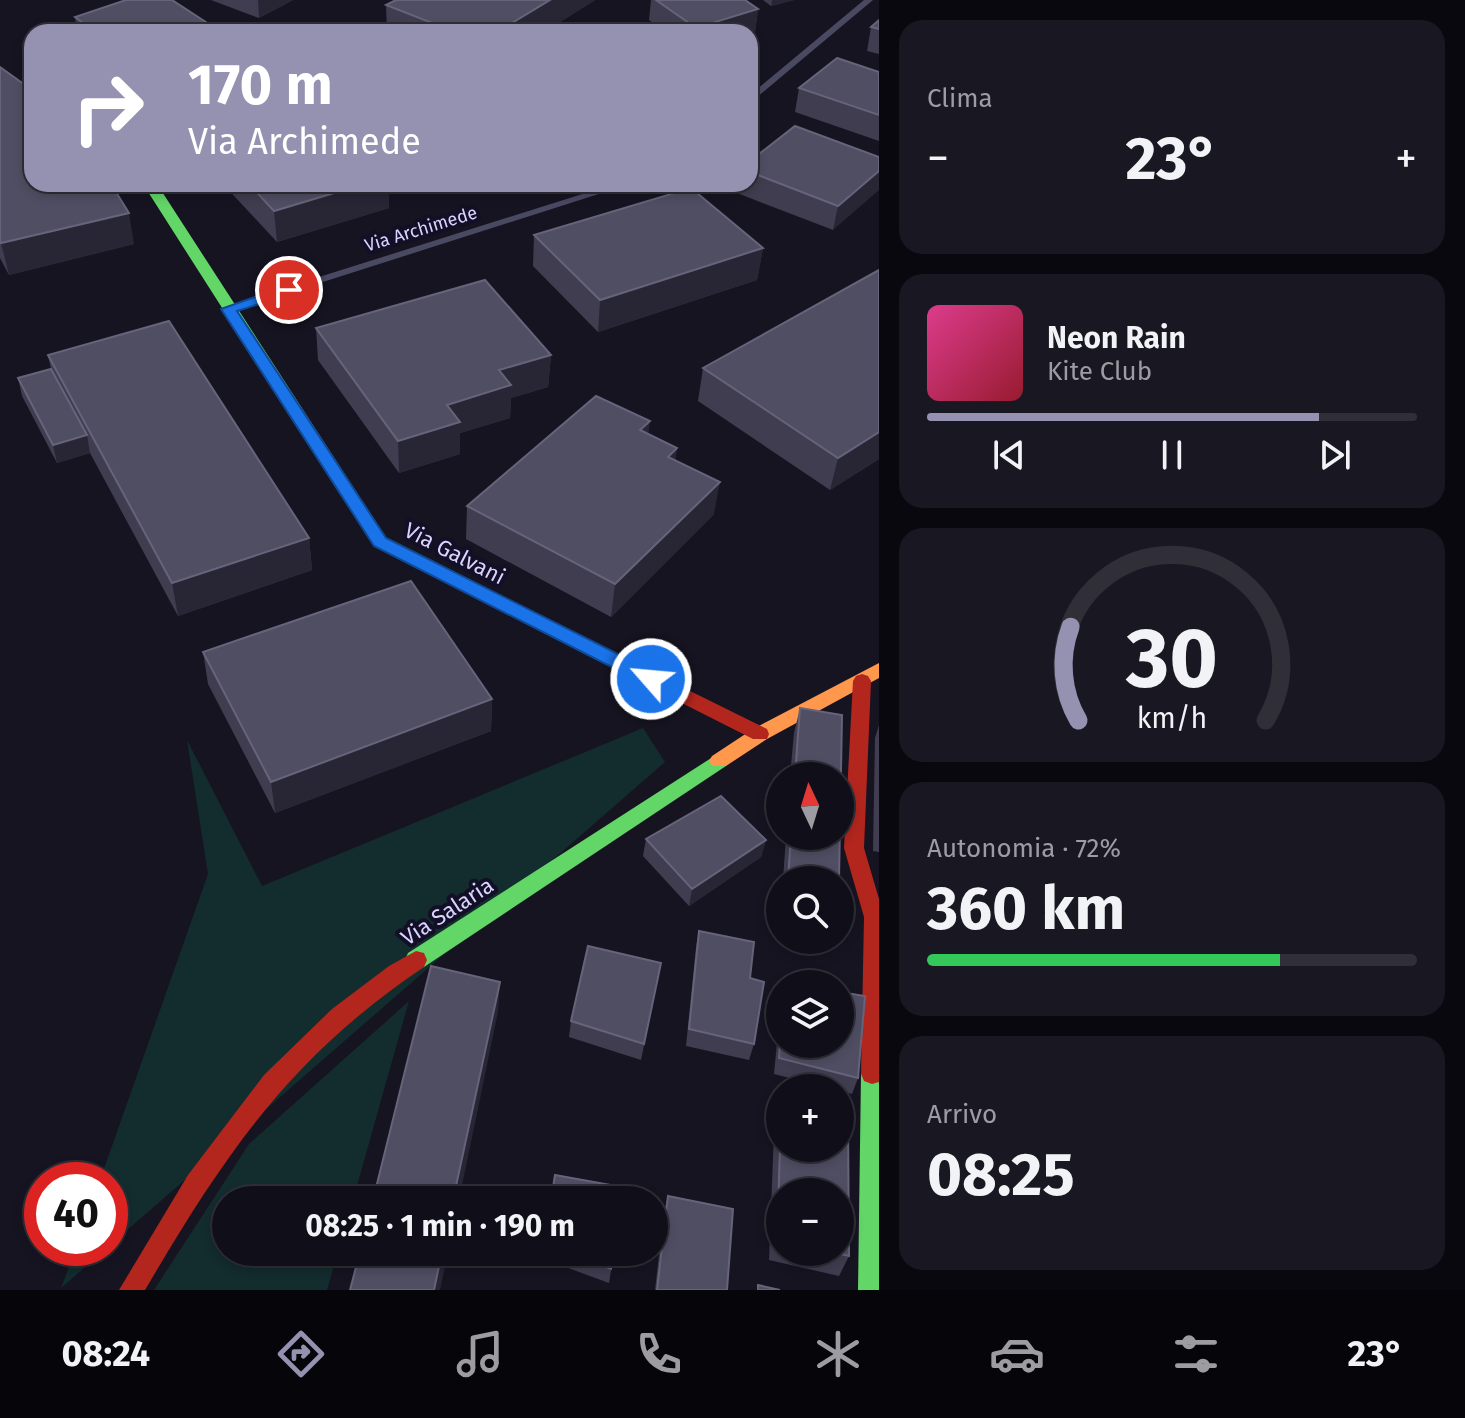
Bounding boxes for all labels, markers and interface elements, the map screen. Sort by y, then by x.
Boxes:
text: 170 m [188,52,333,119]
icon: right [56,56,160,160]
text: Clima [927,83,993,114]
text: Via Archimede [188,120,421,164]
text: 23° [1125,123,1219,195]
text: − [927,132,949,185]
text: + [1395,132,1417,185]
street label: Via Archimede [362,201,480,257]
pin [255,256,323,324]
icon: arrive [267,268,311,312]
text: Neon Rain [1047,320,1186,356]
text: Kite Club [1047,356,1152,387]
icon: previous [987,433,1031,477]
icon: pause [1150,433,1194,477]
icon: next [1313,433,1357,477]
street label: Via Galvani [400,517,510,590]
text: 30 [1125,609,1218,709]
position arrow [609,637,693,721]
text: km/h [1137,701,1207,736]
north arrow [766,762,854,850]
map controls [766,762,854,1266]
text: Autonomia · 72% [927,833,1121,864]
button: search [766,866,854,954]
street label: Via Salaria [396,872,499,951]
text: 360 km [927,873,1125,945]
button: layers [766,970,854,1058]
button: + [766,1074,854,1162]
text: Arrivo [927,1099,997,1130]
text: 08:25 [927,1139,1075,1211]
speed limit sign: 40 [24,1162,128,1266]
button: − [766,1178,854,1266]
text: 08:25 · 1 min · 190 m [305,1208,575,1244]
icon: directions [273,1326,329,1382]
icon: music [452,1326,508,1382]
icon: phone [631,1326,687,1382]
icon: climate [810,1326,866,1382]
icon: car [989,1326,1045,1382]
icon: filters [1168,1326,1224,1382]
text: 08:24 [62,1332,150,1376]
text: 23° [1348,1332,1403,1376]

